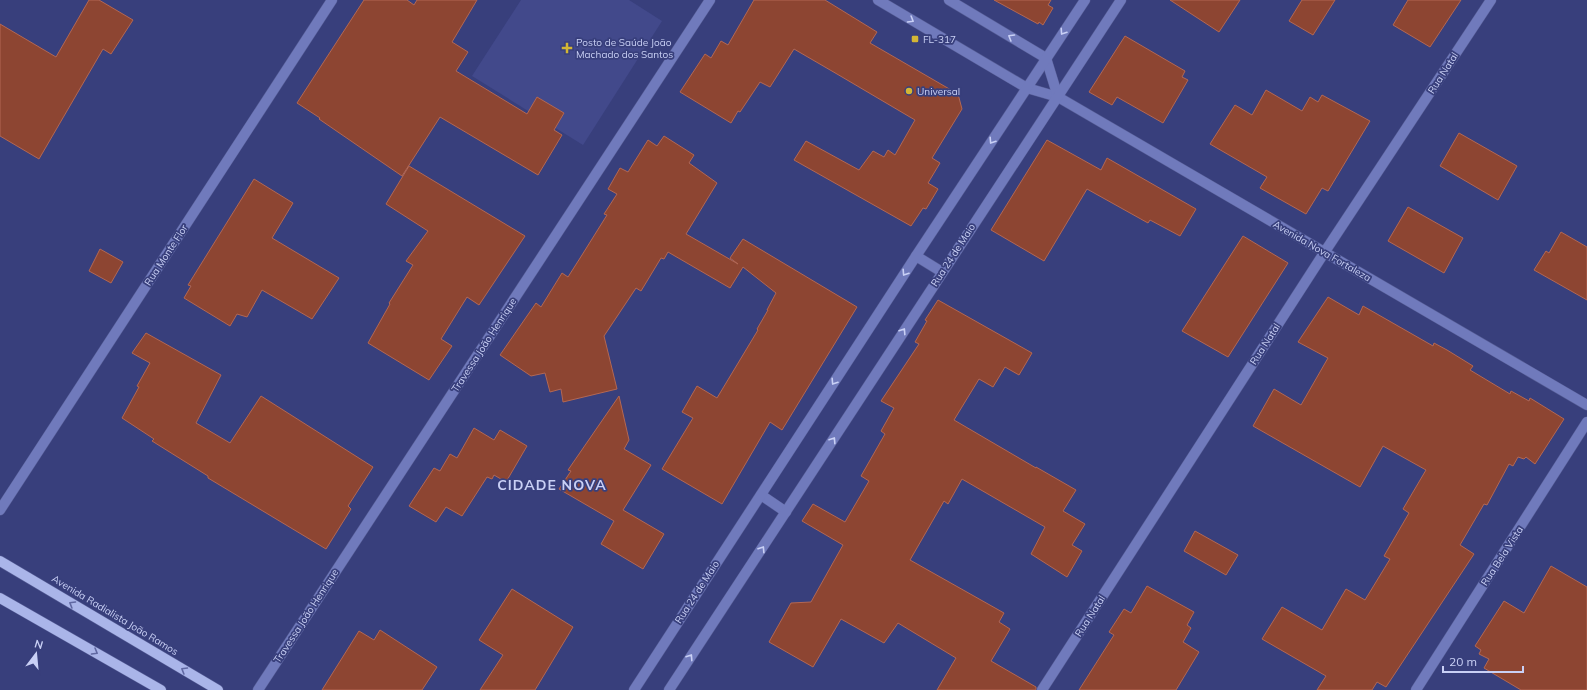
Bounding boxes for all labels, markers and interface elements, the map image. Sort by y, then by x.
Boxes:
one-way arrow [907,15,914,22]
one-way arrow [1061,28,1068,35]
place label: FL-317 [923,33,956,46]
marker: FL-317 [910,34,920,44]
one-way arrow [1008,35,1015,42]
place label: Posto de Saúde João Machado dos Santos [576,36,673,61]
marker: Posto de Saúde João Machado dos Santos [561,42,573,54]
street label: Rua Natal [1425,50,1461,96]
place label: Universal [917,85,960,98]
marker: Universal [904,86,914,96]
one-way arrow [989,137,997,144]
street label: Avenida Nova Fortaleza [1271,218,1373,284]
street label: Rua 24 de Maio [928,221,978,289]
street label: Rua Monte Flor [141,222,191,288]
one-way arrow [902,269,910,276]
street label: Travessa João Henrique [449,296,519,394]
street label: Rua Natal [1247,321,1283,367]
one-way arrow [899,328,906,335]
one-way arrow [831,378,839,385]
one-way arrow [828,437,835,444]
district label: CIDADE NOVA [497,476,607,494]
street label: Rua Bela Vista [1478,524,1526,588]
one-way arrow [757,546,765,553]
street label: Rua 24 de Maio [672,558,722,626]
street label: Travessa João Henrique [271,567,341,665]
street label: Avenida Radialista João Ramos [49,572,181,658]
street label: Rua Natal [1072,593,1108,639]
one-way arrow [69,601,76,608]
north arrow [16,634,56,674]
text: N [33,637,45,652]
one-way arrow [91,647,98,654]
scale bar [1443,648,1523,674]
text: 20 m [1449,654,1477,669]
one-way arrow [686,655,693,662]
one-way arrow [181,668,188,675]

